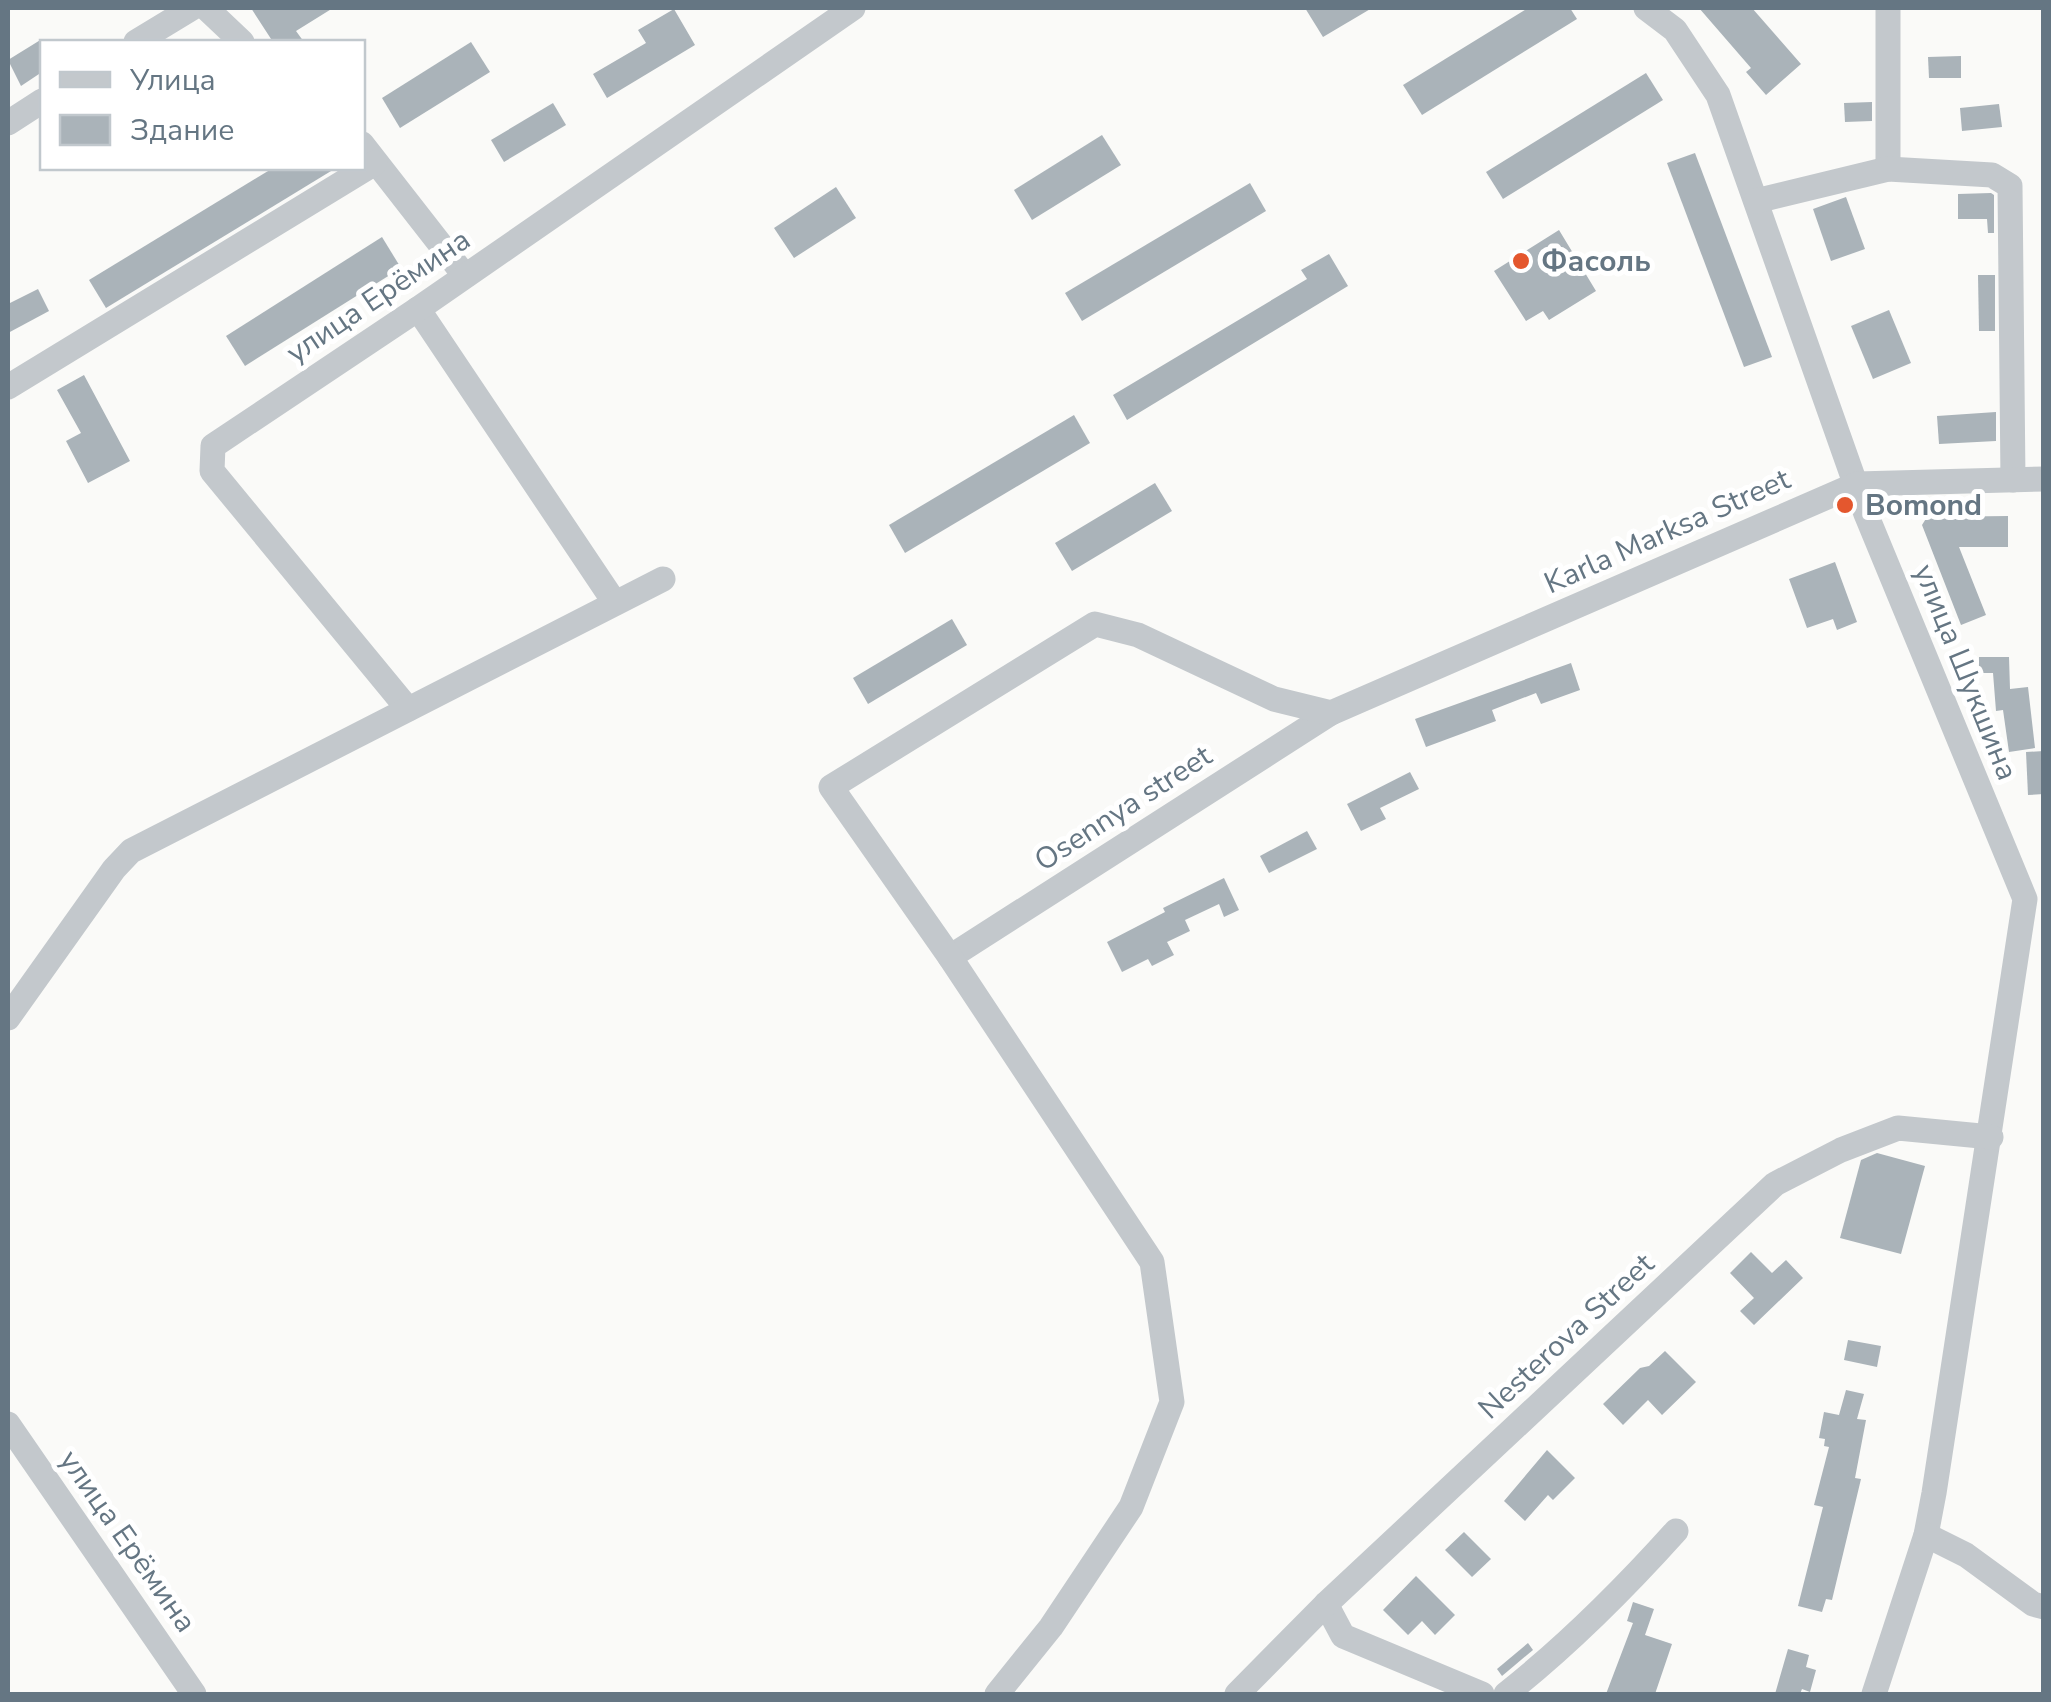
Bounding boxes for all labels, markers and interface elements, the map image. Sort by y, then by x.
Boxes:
legend [40,40,365,170]
text: Улица [129,60,216,101]
text: Здание [130,110,235,151]
street label: улица Ерёмина [278,220,478,373]
place label: Фасоль [1541,241,1651,282]
marker: Фасоль [1510,250,1532,272]
street label: Karla Marksa Street [1538,459,1797,604]
place label: Bomond [1865,485,1982,526]
marker: Bomond [1834,494,1856,516]
street label: улица Шукшина [1903,558,2028,786]
street label: Osennya street [1027,735,1220,881]
street label: Nesterova Street [1470,1244,1663,1429]
street label: улица Ерёмина [49,1442,206,1641]

